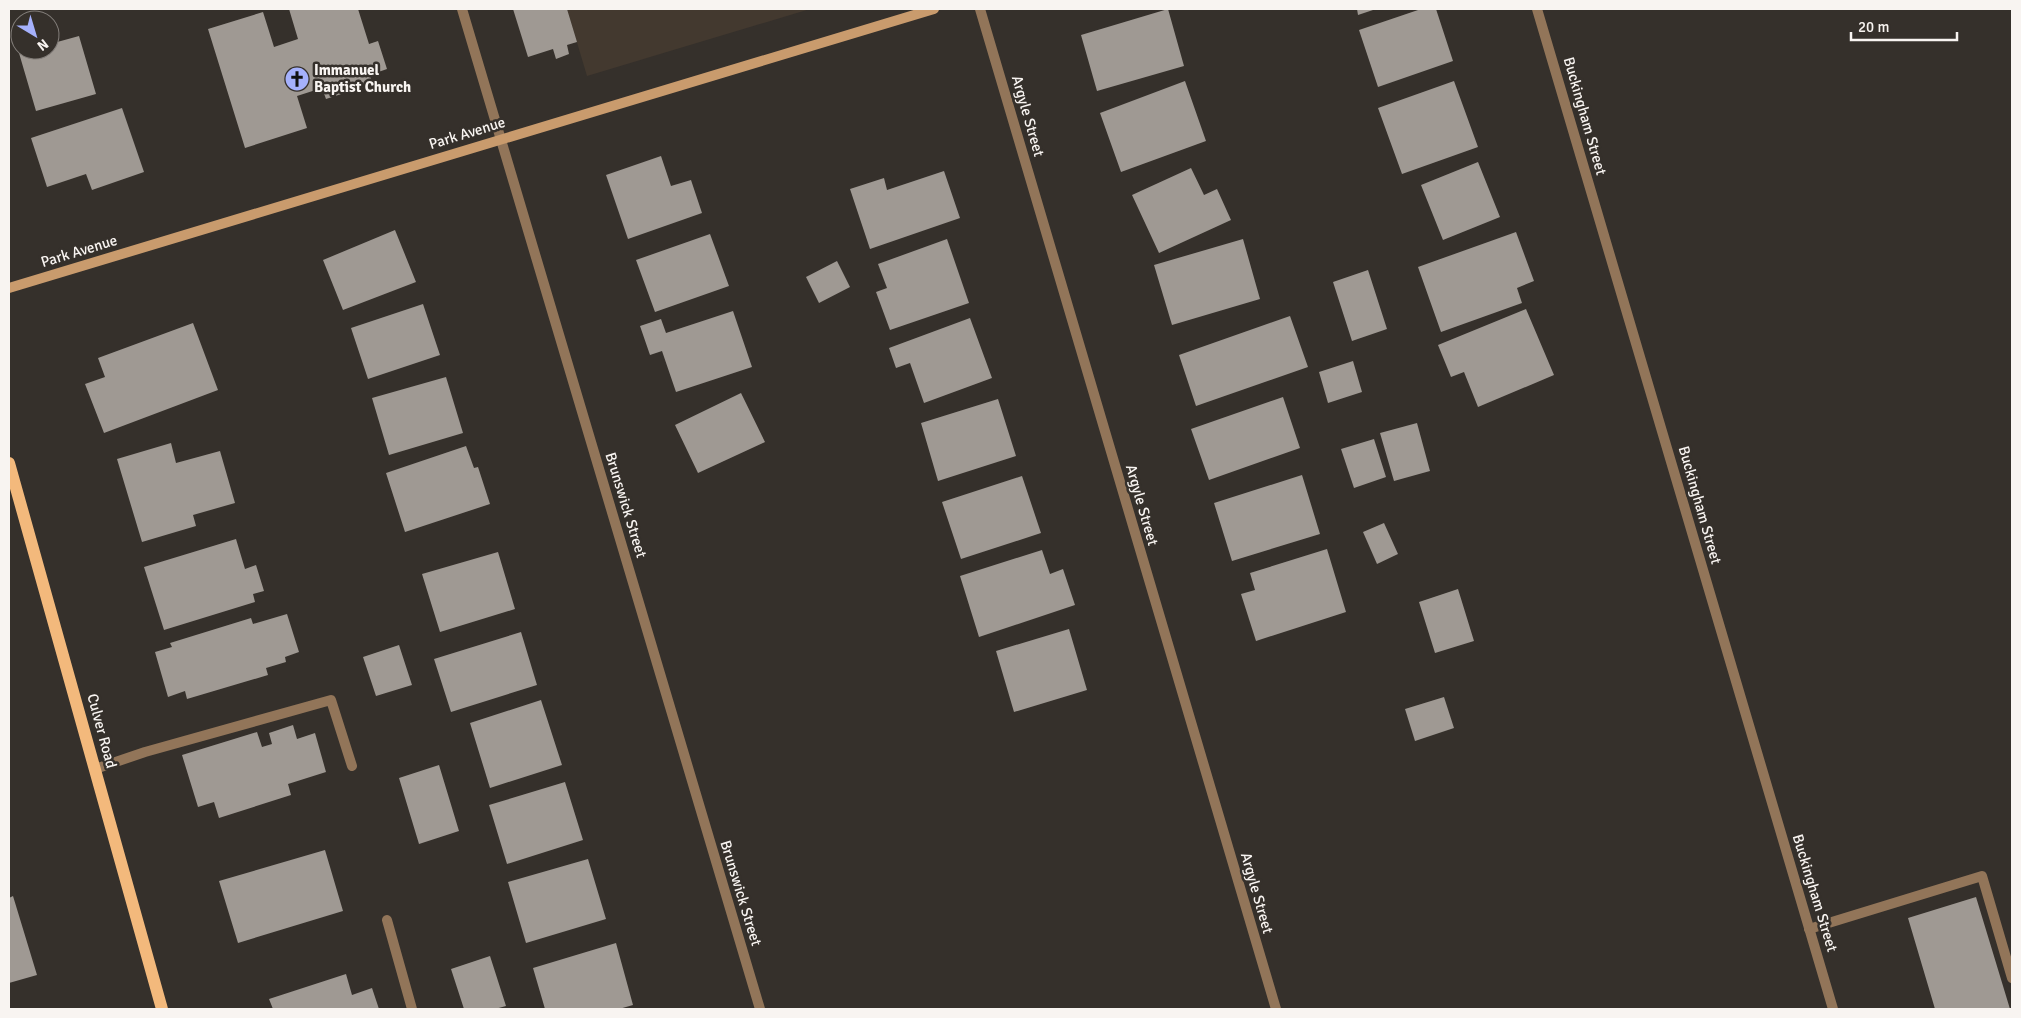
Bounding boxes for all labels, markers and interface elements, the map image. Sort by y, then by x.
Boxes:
north arrow [10,10,60,60]
scale bar [1851,10,1957,42]
text: 20 m [1858,18,1889,36]
text: N [34,35,52,55]
street label: Buckingham Street [1560,55,1610,177]
place label: Immanuel Baptist Church [314,61,411,96]
church icon: Immanuel Baptist Church [284,66,310,92]
street label: Argyle Street [1008,73,1048,159]
street label: Park Avenue [427,113,507,153]
street label: Park Avenue [39,231,119,271]
street label: Buckingham Street [1675,444,1725,566]
street label: Brunswick Street [601,450,651,560]
street label: Argyle Street [1122,462,1162,548]
street label: Culver Road [83,692,121,770]
street label: Buckingham Street [1789,832,1841,954]
street label: Brunswick Street [716,838,766,948]
street label: Argyle Street [1237,850,1277,936]

